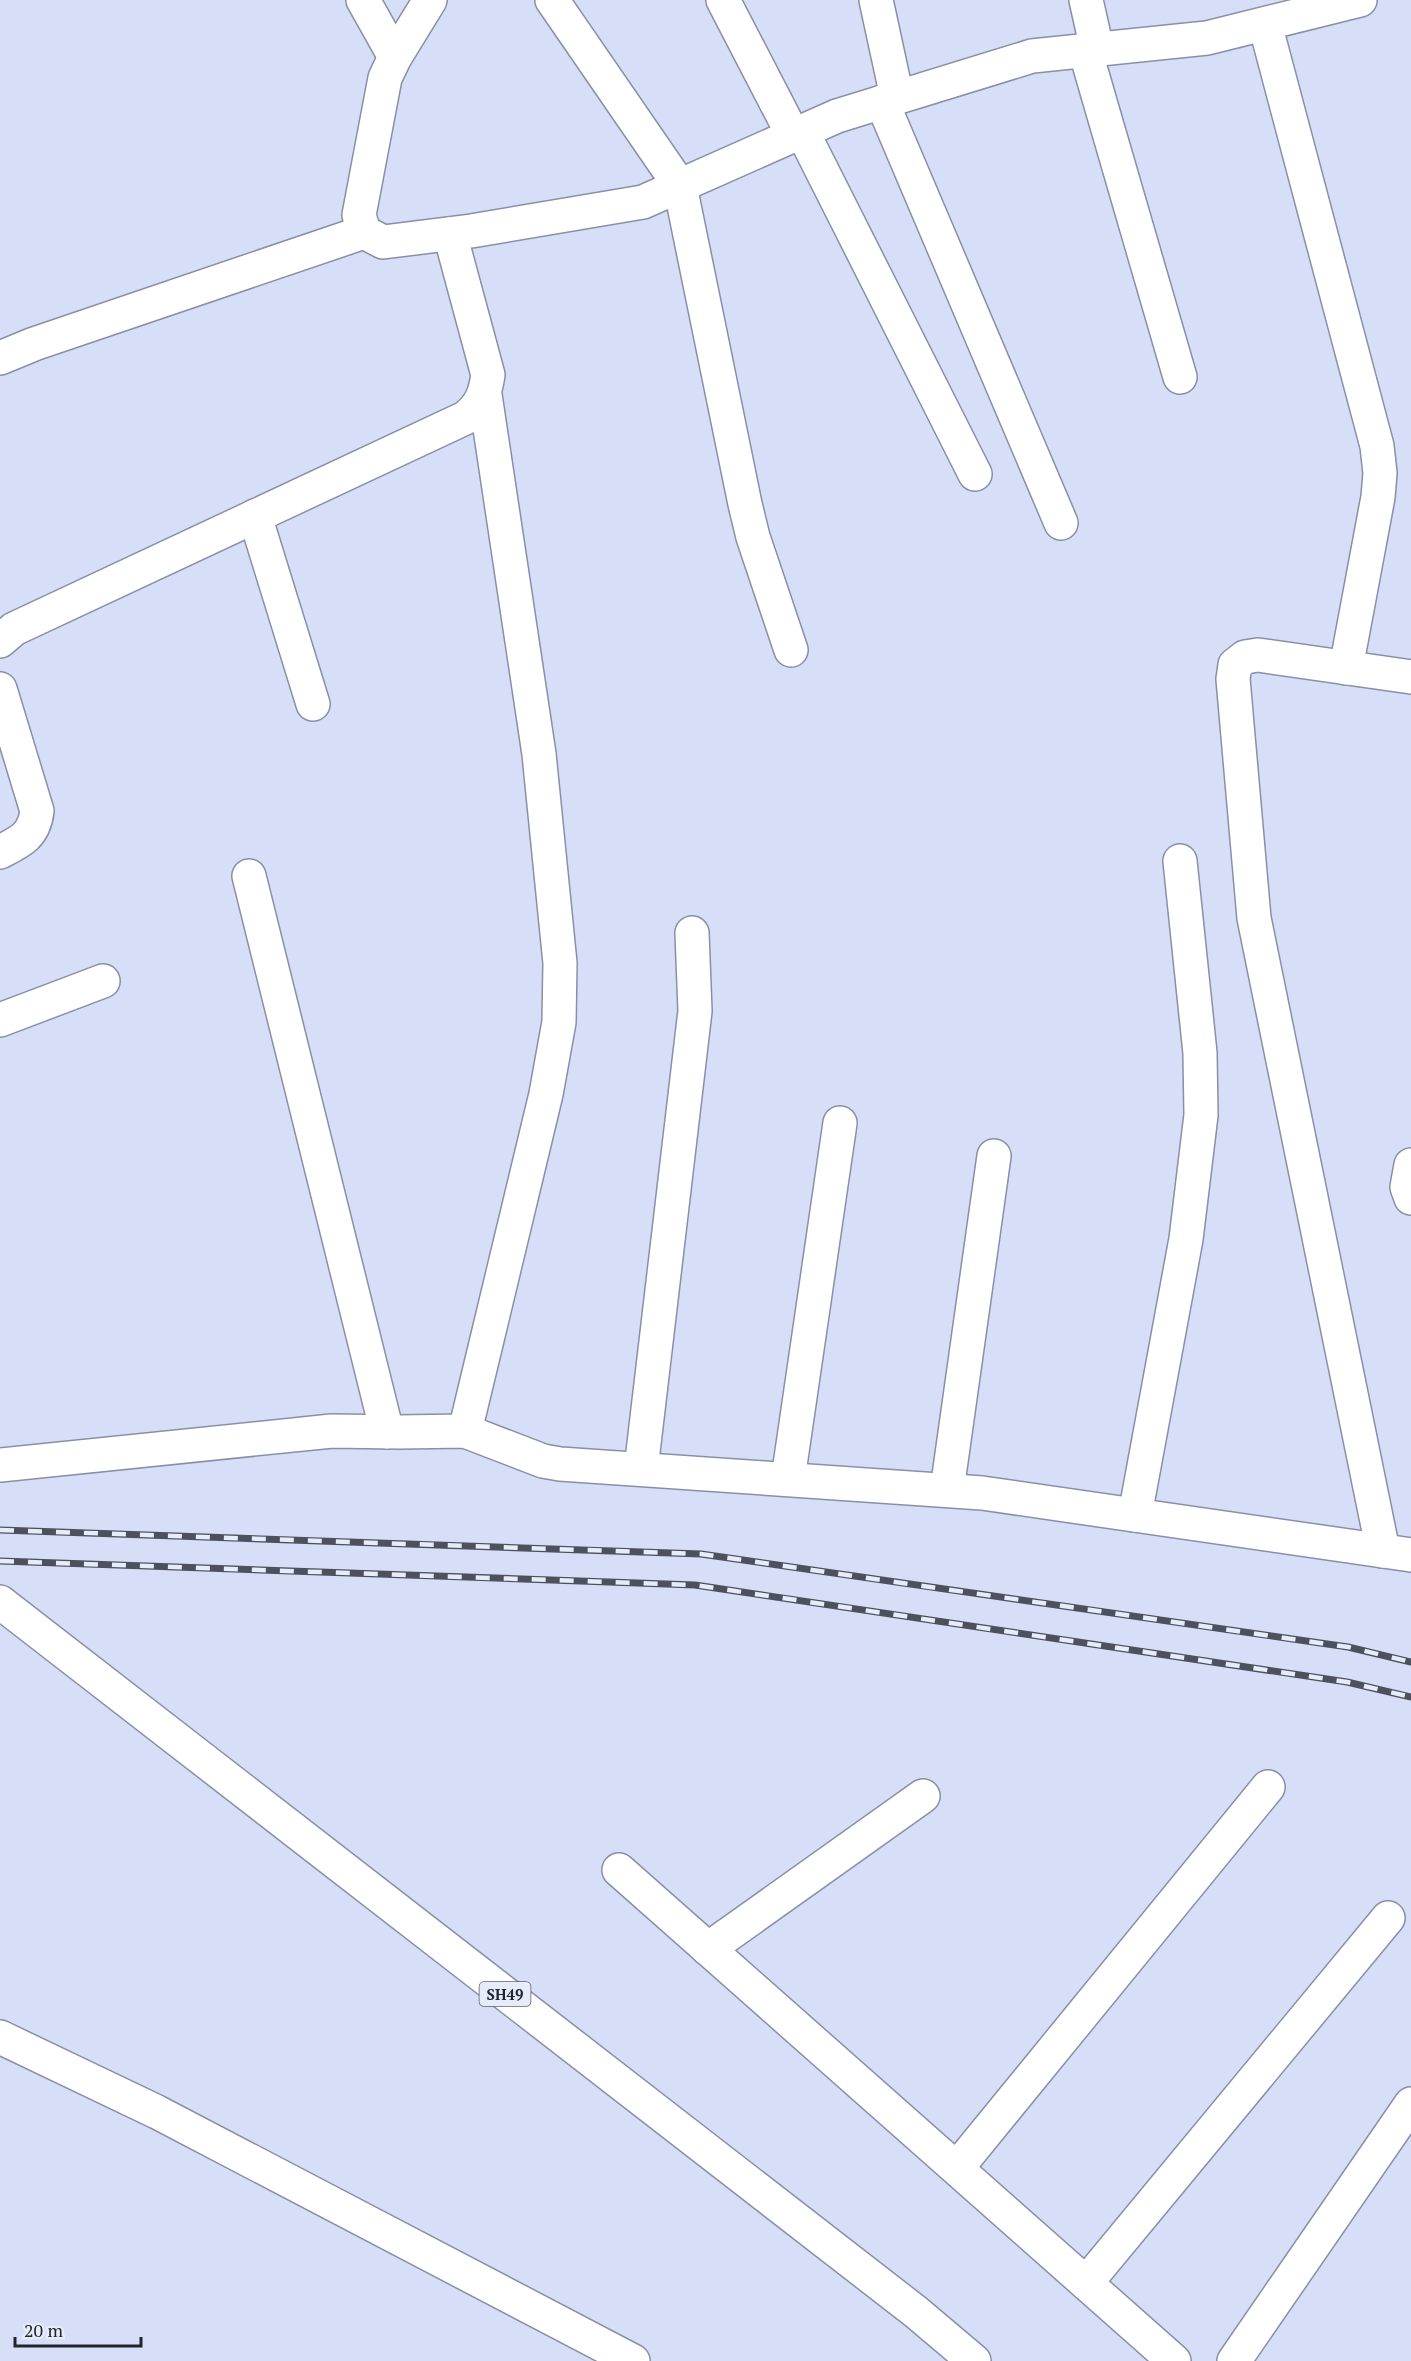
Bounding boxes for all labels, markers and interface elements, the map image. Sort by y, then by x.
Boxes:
road number: SH49 [480,1982,530,2006]
scale bar [15,2310,141,2348]
text: 20 m [24,2318,64,2342]

